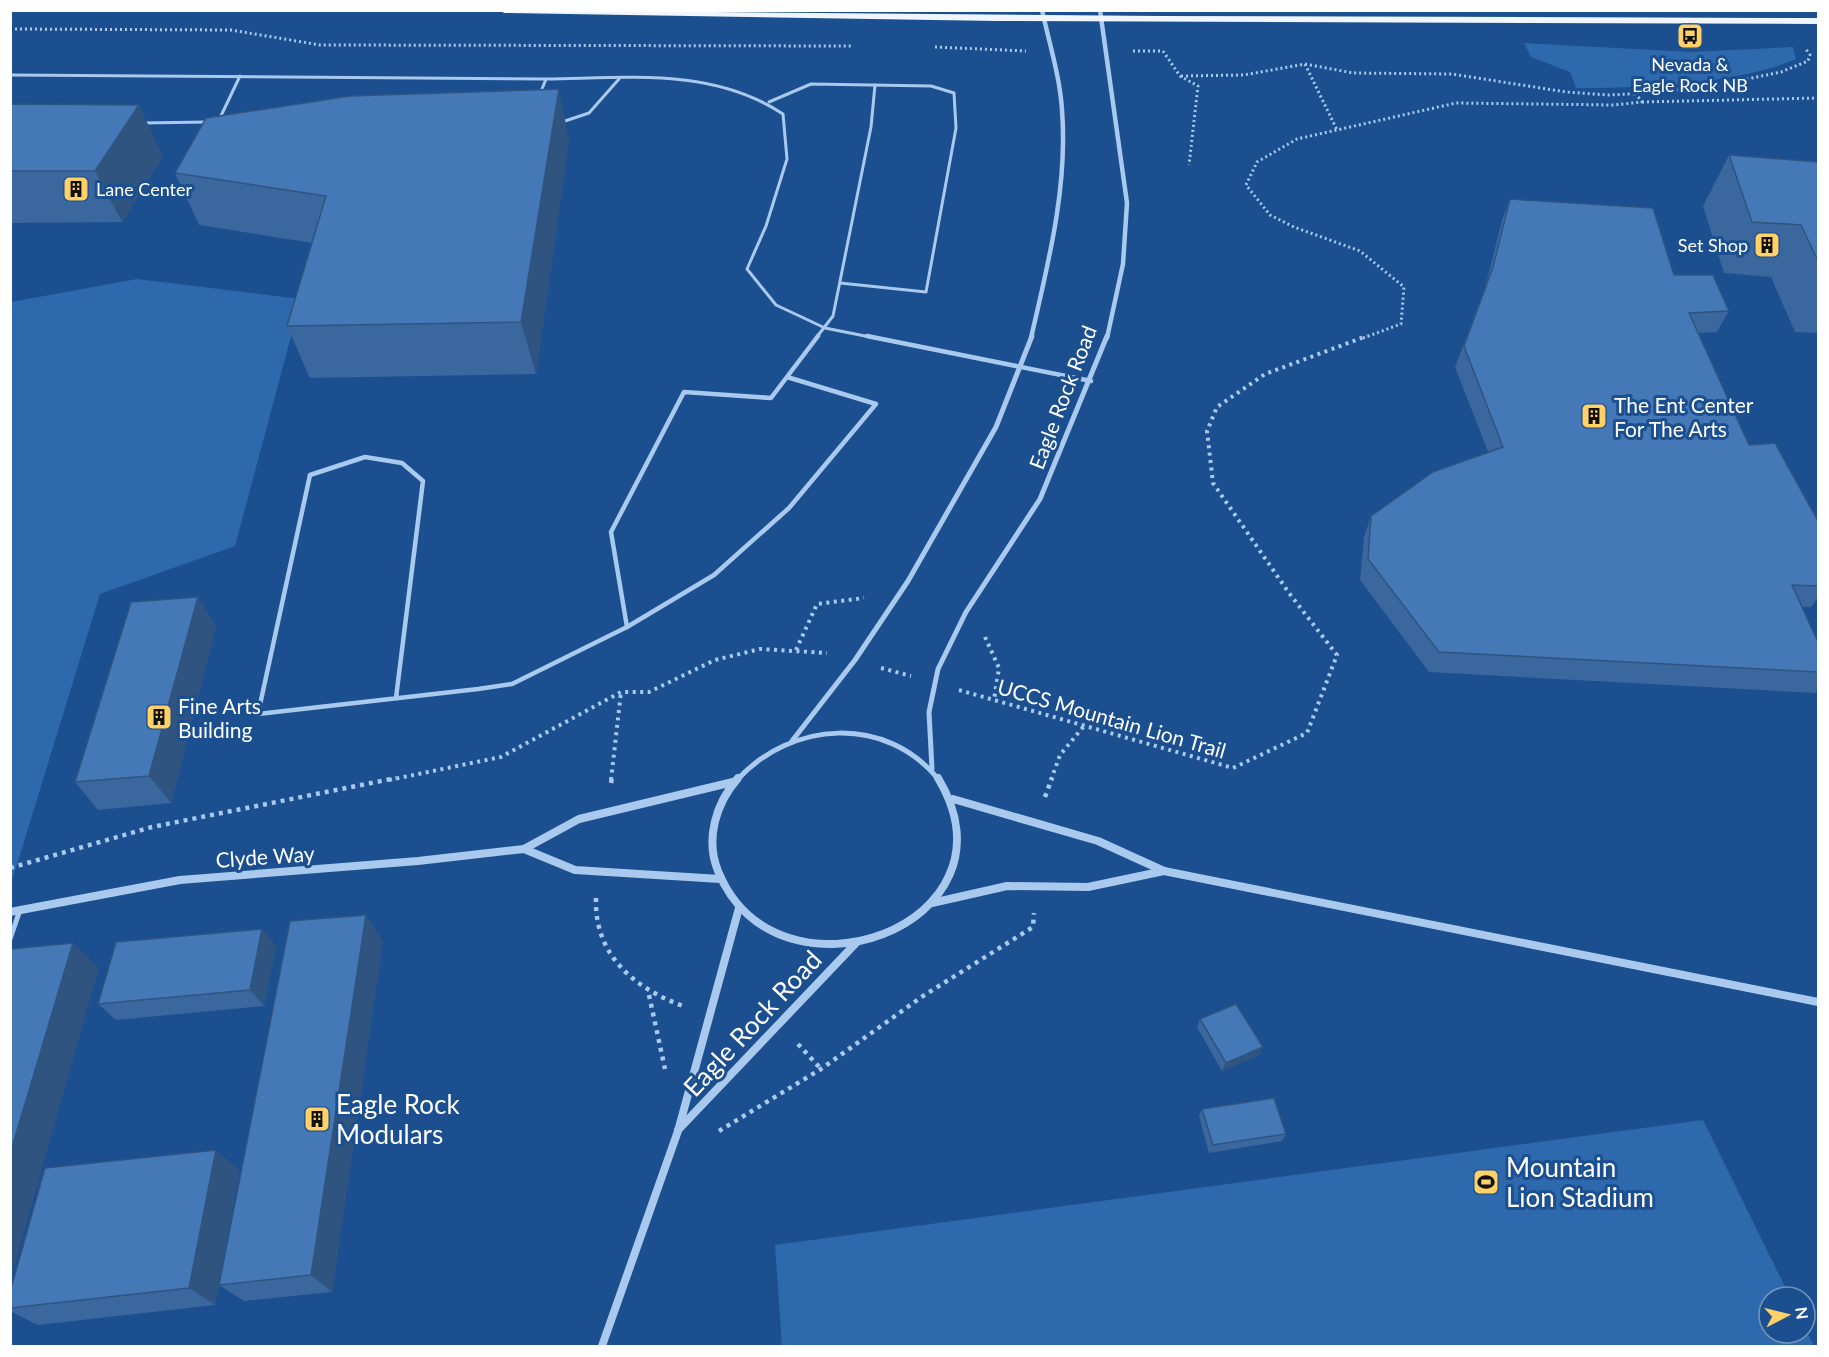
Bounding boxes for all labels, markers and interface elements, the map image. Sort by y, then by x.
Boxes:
bus stop icon: Nevada & Eagle Rock NB [1675,21,1705,51]
place label: Nevada & Eagle Rock NB [1632,53,1748,96]
building icon: Lane Center [61,174,91,204]
place label: Lane Center [96,178,193,200]
building icon: Set Shop [1752,230,1782,260]
place label: Set Shop [1678,234,1748,256]
street label: Eagle Rock Road [1023,322,1101,472]
place label: The Ent Center For The Arts [1614,392,1754,441]
building icon: The Ent Center For The Arts [1579,401,1609,431]
street label: UCCS Mountain Lion Trail [995,673,1229,763]
place label: Fine Arts Building [178,693,261,742]
building icon: Fine Arts Building [144,702,174,732]
street label: Clyde Way [215,840,315,872]
street label: Eagle Rock Road [676,943,828,1103]
place label: Eagle Rock Modulars [336,1088,460,1150]
building icon: Eagle Rock Modulars [302,1104,332,1134]
place label: Mountain Lion Stadium [1506,1151,1654,1213]
sports icon: Mountain Lion Stadium [1471,1167,1501,1197]
north arrow [1757,1285,1817,1345]
text: N [1792,1306,1813,1320]

